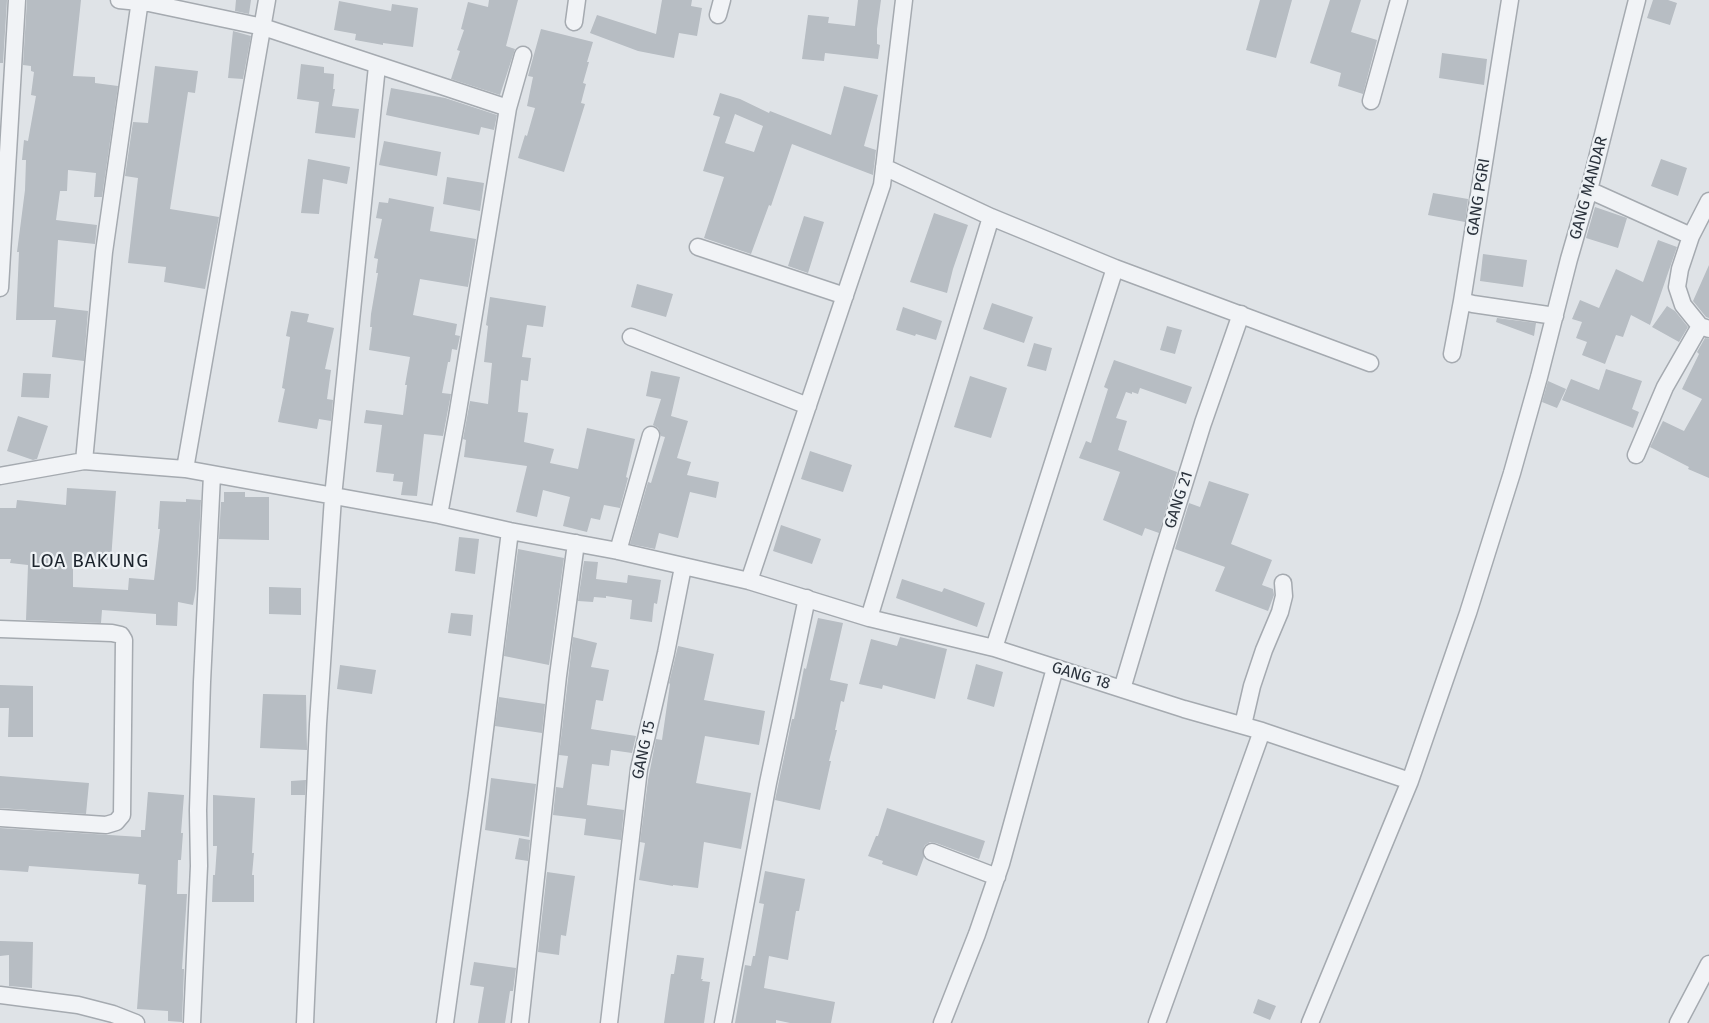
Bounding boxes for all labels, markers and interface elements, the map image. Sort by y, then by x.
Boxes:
street label: GANG MANDAR [1566,134,1612,242]
street label: GANG PGRI [1463,157,1495,237]
street label: GANG 21 [1161,469,1197,531]
district label: LOA BAKUNG [30,551,150,573]
street label: GANG 18 [1049,658,1113,694]
street label: GANG 15 [628,719,660,781]

